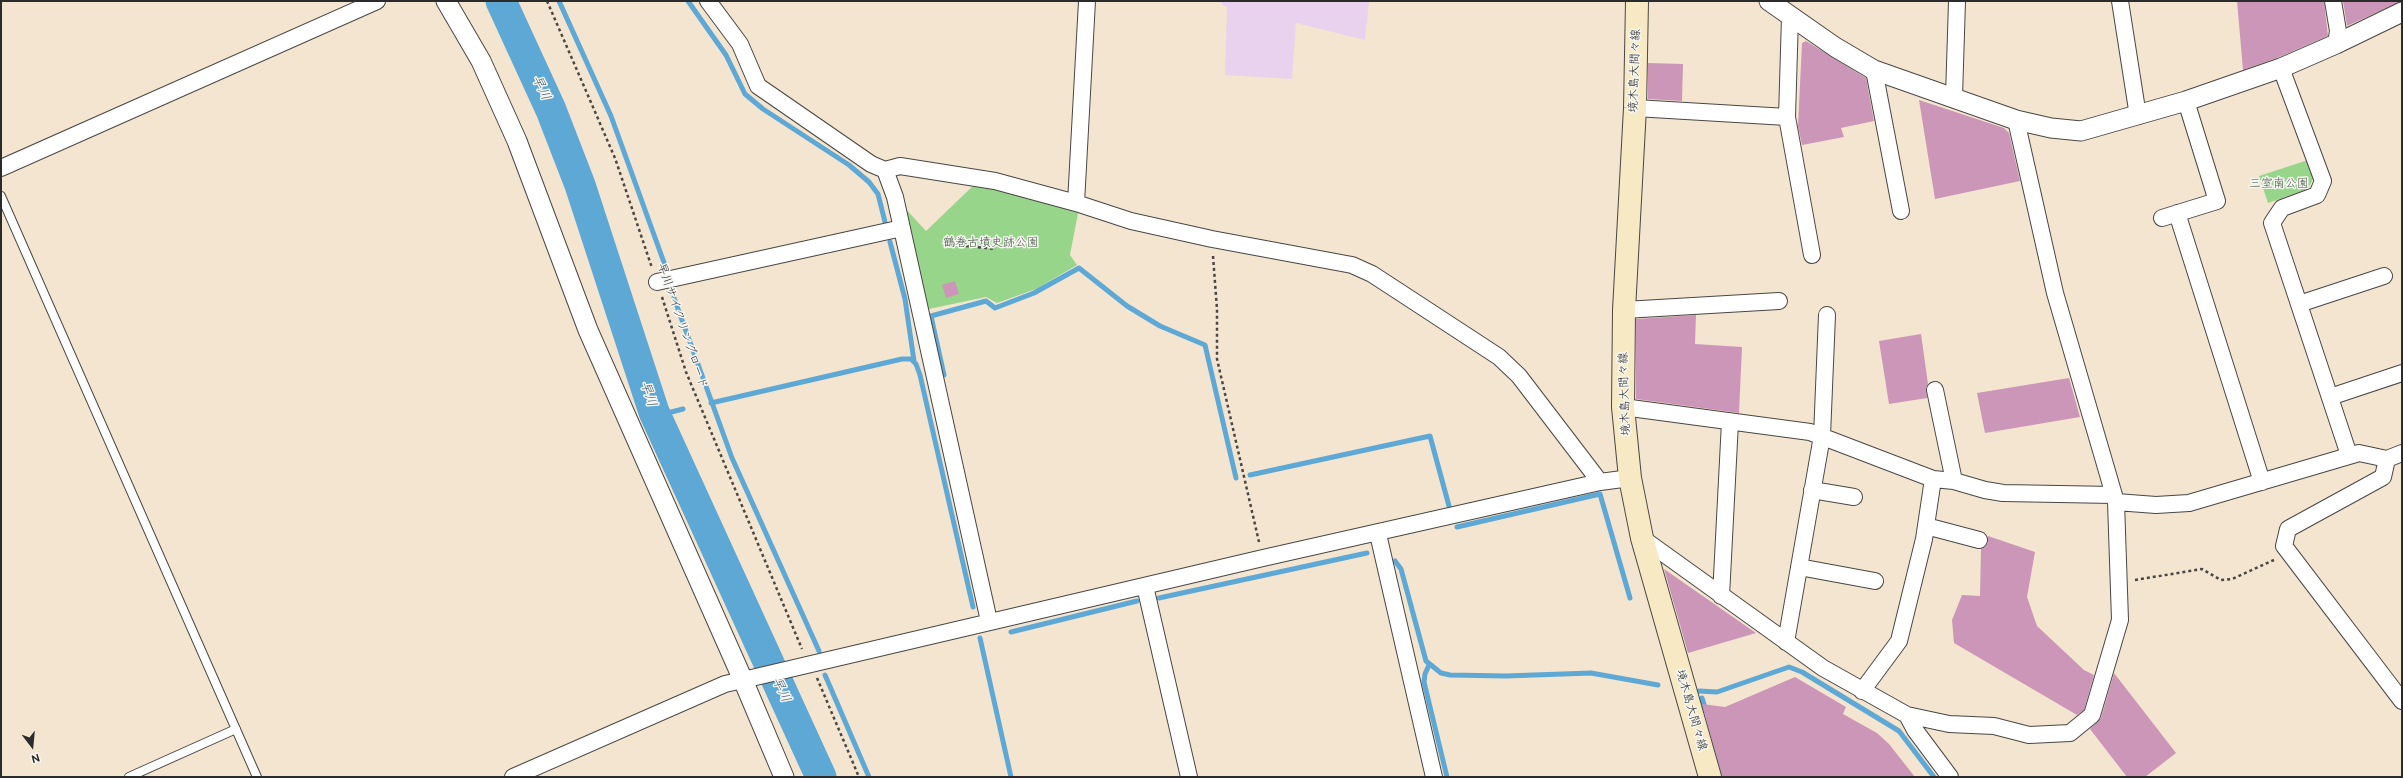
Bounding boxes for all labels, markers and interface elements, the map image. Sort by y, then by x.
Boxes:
street label: 境木島大間々線 [1626,29,1644,113]
water label: 早川 [528,73,554,103]
park label: 三室南公園 [2249,177,2309,191]
park label: 鶴巻古墳史跡公園 [943,236,1039,250]
street label: 早川サイクリングロード [654,261,710,391]
street label: 境木島大間々線 [1616,352,1634,436]
water label: 早川 [637,379,659,409]
street label: 境木島大間々線 [1673,668,1709,752]
water label: 早川 [768,675,794,705]
north arrow [12,726,52,766]
text: N [30,751,41,765]

